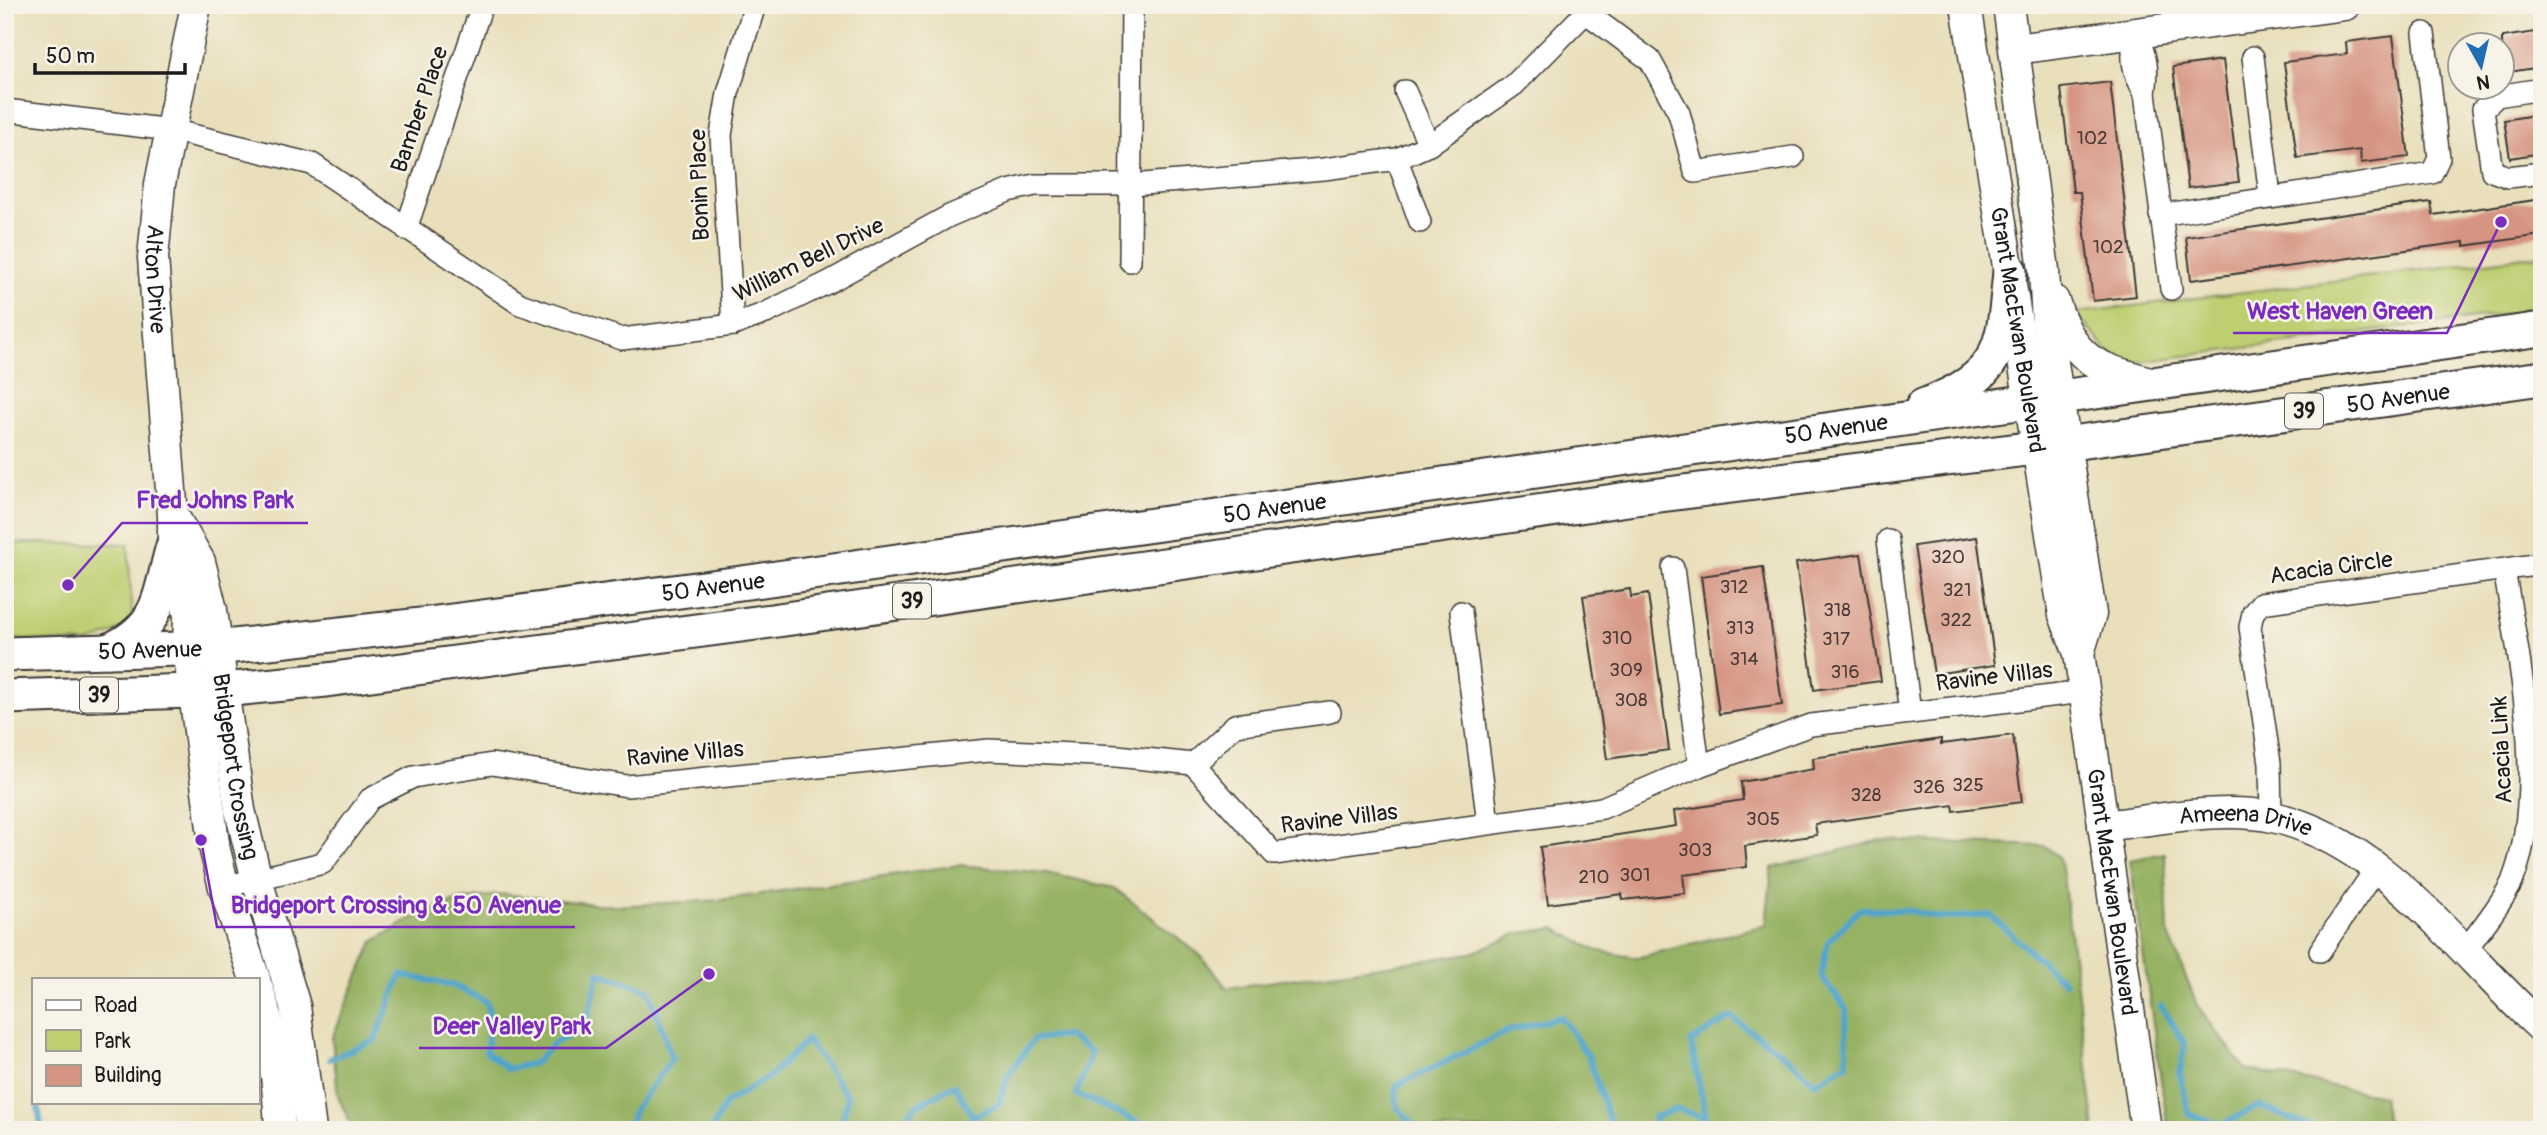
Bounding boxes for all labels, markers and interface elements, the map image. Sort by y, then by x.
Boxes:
scale bar [35,32,186,76]
north arrow [2446,32,2516,102]
street label: Bamber Place [384,41,455,176]
text: 50 m [46,43,95,70]
text: N [2475,69,2491,95]
house number: 102 [2076,126,2108,150]
street label: Bonin Place [683,128,716,241]
street label: Grant MacEwan Boulevard [1984,205,2052,455]
street label: William Bell Drive [728,210,889,308]
street label: Alton Drive [138,223,173,335]
house number: 102 [2092,235,2124,259]
callout: West Haven Green [2233,288,2447,333]
text: West Haven Green [2247,297,2433,326]
street label: 50 Avenue [2345,377,2452,420]
road number: 39 [2285,394,2323,428]
street label: 50 Avenue [1783,407,1890,451]
callout: Fred Johns Park [122,478,308,523]
text: Fred Johns Park [136,486,295,515]
street label: 50 Avenue [1221,487,1329,530]
street label: Acacia Circle [2268,544,2395,590]
house number: 320 [1931,545,1965,569]
street label: 50 Avenue [660,566,767,608]
house number: 312 [1720,575,1748,599]
house number: 321 [1943,578,1971,602]
road number: 39 [893,584,931,618]
house number: 318 [1823,598,1851,622]
house number: 322 [1940,608,1972,632]
house number: 313 [1726,616,1754,640]
house number: 310 [1601,626,1633,650]
house number: 317 [1822,627,1850,651]
street label: 50 Avenue [98,634,203,666]
house number: 314 [1729,647,1759,671]
street label: Ravine Villas [1934,655,2054,698]
house number: 309 [1609,658,1643,682]
house number: 316 [1830,660,1860,684]
street label: Bridgeport Crossing [206,672,266,863]
road number: 39 [80,678,118,712]
house number: 308 [1614,688,1648,712]
street label: Acacia Link [2484,695,2519,805]
street label: Ravine Villas [625,734,745,773]
street label: Grant MacEwan Boulevard [2080,767,2144,1017]
house number: 325 [1952,773,1984,797]
house number: 326 [1913,775,1945,799]
house number: 328 [1851,783,1881,807]
street label: Ravine Villas [1279,797,1399,840]
street label: Ameena Drive [2177,799,2317,844]
house number: 305 [1746,807,1780,831]
house number: 303 [1678,838,1712,862]
house number: 301 [1619,863,1651,887]
house number: 210 [1578,865,1610,889]
callout: Bridgeport Crossing & 50 Avenue [217,882,575,927]
text: Bridgeport Crossing & 50 Avenue [231,891,562,920]
legend [32,978,259,1104]
text: Road [94,992,138,1019]
callout: Deer Valley Park [419,1003,606,1048]
text: Deer Valley Park [433,1012,592,1041]
text: Park [94,1028,131,1055]
text: Building [94,1062,161,1089]

